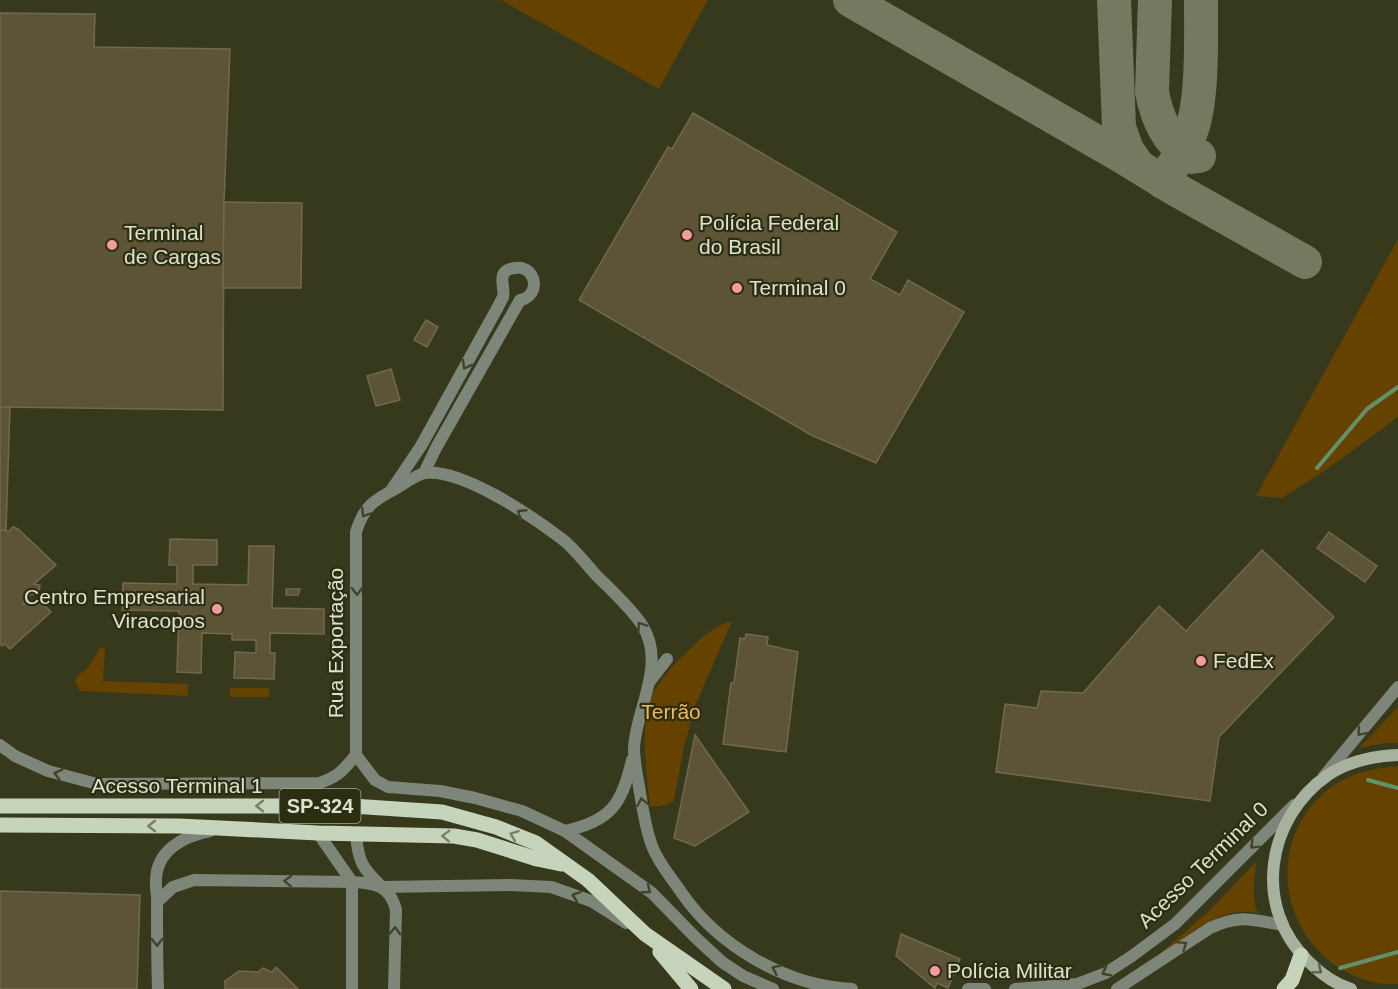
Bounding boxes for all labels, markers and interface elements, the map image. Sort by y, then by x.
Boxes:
place label: Polícia Federal do Brasil [699,211,839,258]
place label: Terminal de Cargas [124,221,221,268]
marker: Polícia Federal do Brasil [680,228,694,242]
marker: Terminal de Cargas [105,238,119,252]
place label: Terminal 0 [749,276,846,299]
marker: Terminal 0 [730,281,744,295]
one-way arrow [461,359,473,370]
one-way arrow [360,507,372,517]
one-way arrow [517,508,527,520]
street label: Rua Exportação [324,568,347,718]
place label: Centro Empresarial Viracopos [24,585,205,632]
one-way arrow [351,586,363,595]
marker: Centro Empresarial Viracopos [210,602,224,616]
one-way arrow [637,621,648,632]
place label: FedEx [1213,649,1274,672]
marker: FedEx [1194,654,1208,668]
park label: Terrão [641,700,701,723]
one-way arrow [1357,725,1368,736]
one-way arrow [53,768,63,781]
street label: Acesso Terminal 1 [91,774,263,797]
road number: SP-324 [280,789,360,823]
street label: Acesso Terminal 0 [1133,797,1272,932]
one-way arrow [636,798,649,808]
one-way arrow [256,800,265,812]
one-way arrow [148,820,157,832]
one-way arrow [509,829,520,842]
one-way arrow [442,830,451,843]
one-way arrow [1250,838,1261,849]
one-way arrow [284,875,293,887]
one-way arrow [640,883,651,894]
one-way arrow [571,890,582,903]
one-way arrow [389,926,401,935]
one-way arrow [150,937,163,946]
one-way arrow [1177,941,1188,952]
place label: Polícia Militar [947,959,1072,982]
one-way arrow [1312,962,1323,973]
one-way arrow [771,964,782,976]
marker: Polícia Militar [928,964,942,978]
one-way arrow [1102,965,1113,976]

